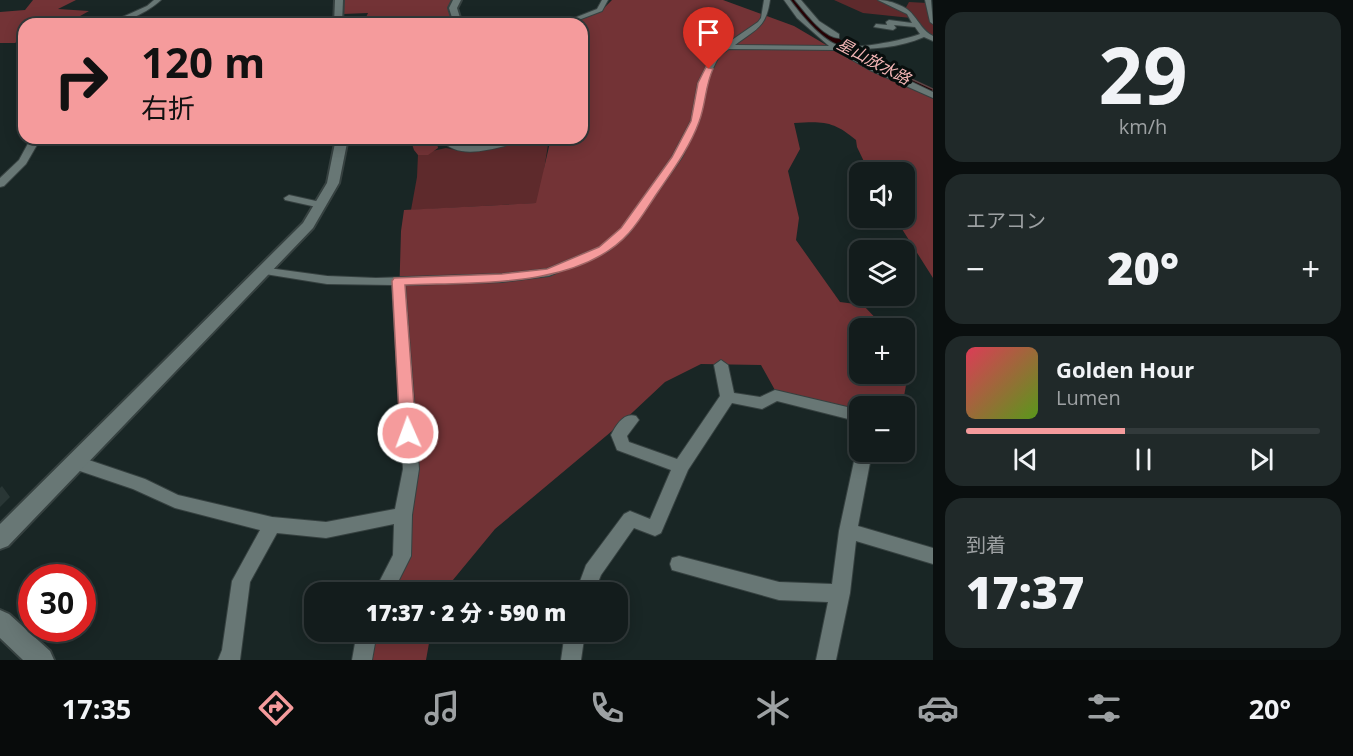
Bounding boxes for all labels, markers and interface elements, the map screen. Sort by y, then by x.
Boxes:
pin [683,7,734,69]
icon: arrive [692,16,725,49]
text: 29 [1098,21,1188,127]
text: 120 m [141,33,265,90]
water label: 星山放水路 [834,33,916,90]
icon: right [42,42,120,120]
text: 右折 [141,89,195,126]
text: km/h [1119,113,1167,140]
map controls [849,162,915,462]
button: sound [849,162,915,228]
text: エアコン [966,207,1046,234]
text: 20° [1107,237,1179,298]
button: layers [849,240,915,306]
text: − [966,246,985,291]
text: + [1301,246,1320,291]
button: + [849,318,915,384]
text: Golden Hour [1056,354,1194,384]
text: Lumen [1056,384,1121,411]
button: − [849,396,915,462]
position arrow [376,401,440,465]
icon: previous [1009,443,1042,476]
icon: pause [1127,443,1160,476]
icon: next [1245,443,1278,476]
text: 到着 [966,531,1006,558]
text: 17:37 [966,561,1084,622]
speed limit sign: 30 [18,564,96,642]
text: 17:37 · 2 分 · 590 m [366,597,566,627]
icon: directions [255,687,297,729]
icon: music [421,687,463,729]
icon: phone [586,687,628,729]
icon: climate [752,687,794,729]
icon: car [917,687,959,729]
icon: filters [1083,687,1125,729]
text: 17:35 [62,690,131,727]
text: 20° [1249,690,1291,727]

